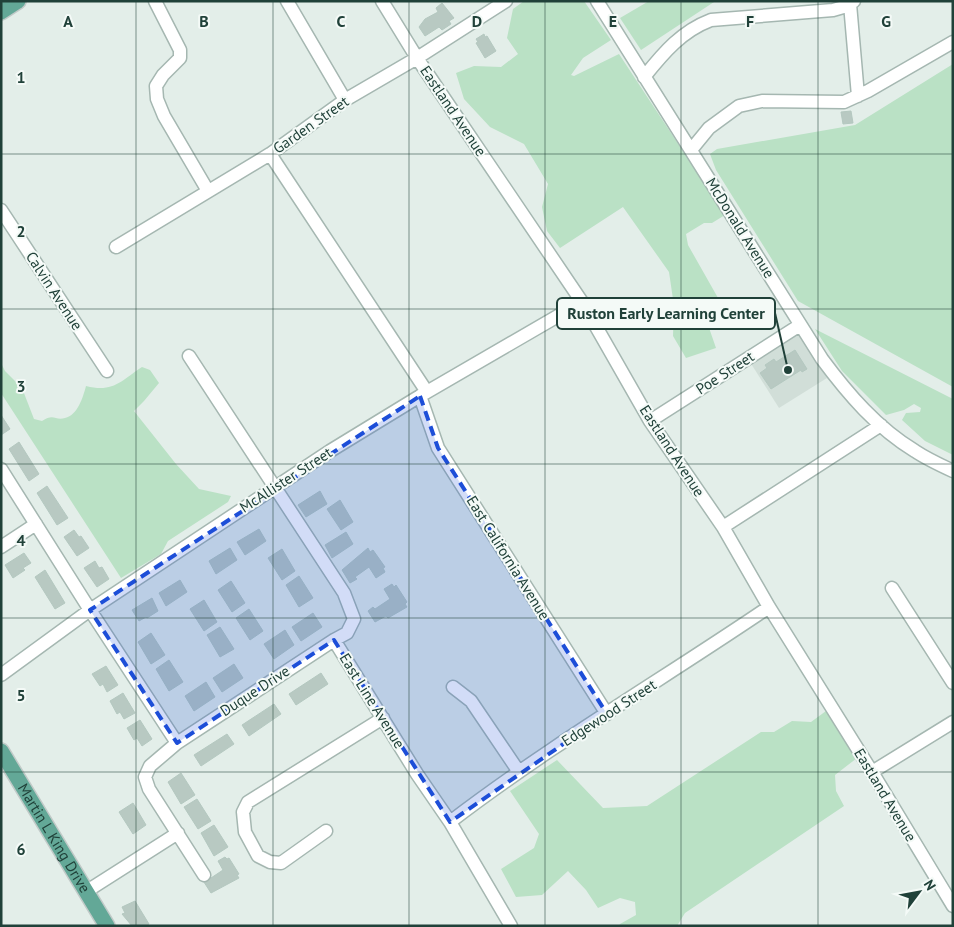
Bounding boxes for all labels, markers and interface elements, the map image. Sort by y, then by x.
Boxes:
text: A [63,11,73,31]
text: B [199,11,209,31]
text: C [337,11,346,31]
text: D [472,11,482,31]
text: E [609,11,617,31]
text: F [746,11,754,31]
text: G [881,11,891,31]
street label: Eastland Avenue [416,62,491,160]
text: 1 [16,67,26,87]
street label: Garden Street [269,92,352,158]
street label: McDonald Avenue [702,174,779,282]
text: 2 [16,221,26,241]
street label: Calvin Avenue [22,248,87,334]
callout: Ruston Early Learning Center [557,298,775,329]
text: Ruston Early Learning Center [567,303,765,323]
street label: Poe Street [692,347,758,398]
text: 3 [16,376,26,396]
street label: Eastland Avenue [636,401,709,500]
street label: McAllister Street [236,443,336,517]
street label: East California Avenue [463,492,554,623]
text: 4 [16,530,26,550]
street label: East Line Avenue [336,650,409,752]
street label: Duque Drive [216,661,293,720]
street label: Edgewood Street [558,675,660,750]
text: 5 [16,685,26,705]
street label: Eastland Avenue [850,745,921,845]
street label: Martin L King Drive [14,780,95,896]
text: 6 [16,839,26,859]
north arrow [894,867,944,917]
text: N [920,876,940,894]

